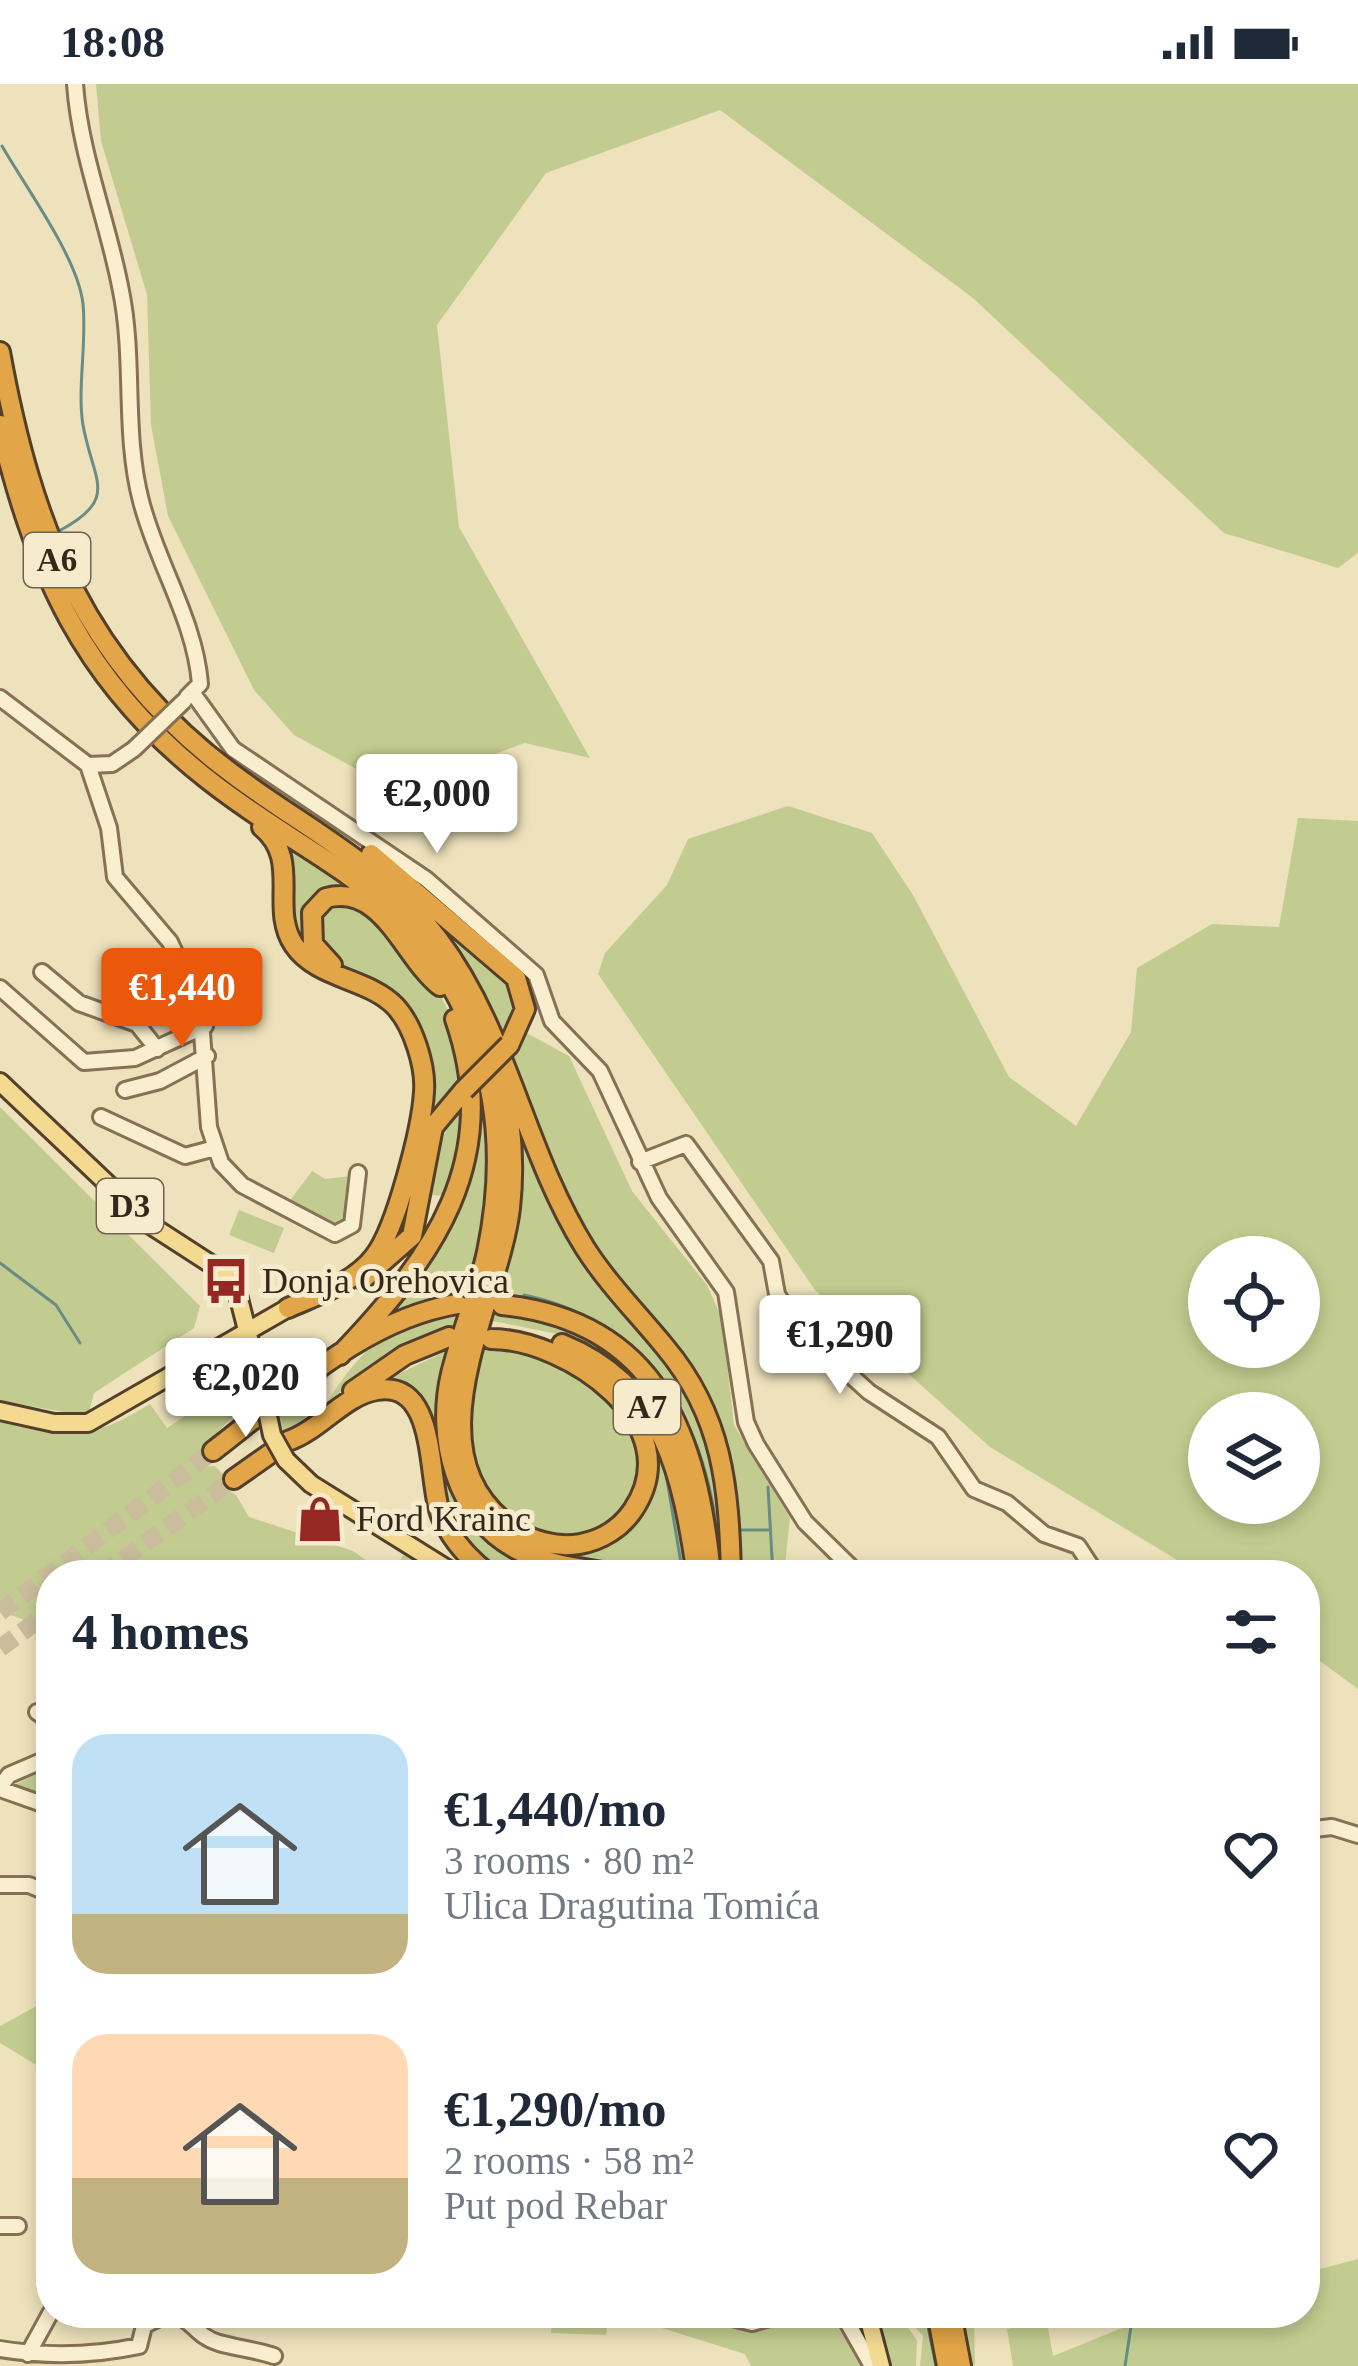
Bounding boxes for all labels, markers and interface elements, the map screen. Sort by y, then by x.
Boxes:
text: 18:08 [60,17,165,67]
road number: A6 [24,533,90,587]
pin: €2,000 [339,754,535,856]
text: €2,000 [383,771,491,814]
pin: €1,440 [84,948,280,1050]
text: €1,440 [128,965,236,1008]
road number: D3 [97,1179,163,1233]
map controls [1188,1236,1320,1524]
button: locate [1188,1236,1320,1368]
bus stop icon: Donja Orehovica [201,1256,251,1306]
place label: Donja Orehovica [262,1261,509,1301]
pin: €1,290 [742,1295,938,1397]
text: €1,290 [786,1312,894,1355]
pin: €2,020 [148,1338,344,1440]
text: €2,020 [192,1355,300,1398]
road number: A7 [614,1380,680,1434]
button: layers [1188,1392,1320,1524]
shop icon: Ford Krainc [295,1494,345,1544]
place label: Ford Krainc [356,1499,531,1539]
icon: filters [1218,1599,1284,1665]
text: 4 homes [72,1604,249,1660]
text: €1,440/mo [444,1781,666,1837]
icon: home [168,1782,312,1926]
icon: heart [1218,1821,1284,1887]
text: 3 rooms · 80 m² [444,1839,694,1882]
text: Ulica Dragutina Tomića [444,1884,820,1927]
text: €1,290/mo [444,2081,666,2137]
icon: home [168,2082,312,2226]
icon: heart [1218,2121,1284,2187]
text: 2 rooms · 58 m² [444,2139,694,2182]
text: Put pod Rebar [444,2184,667,2227]

